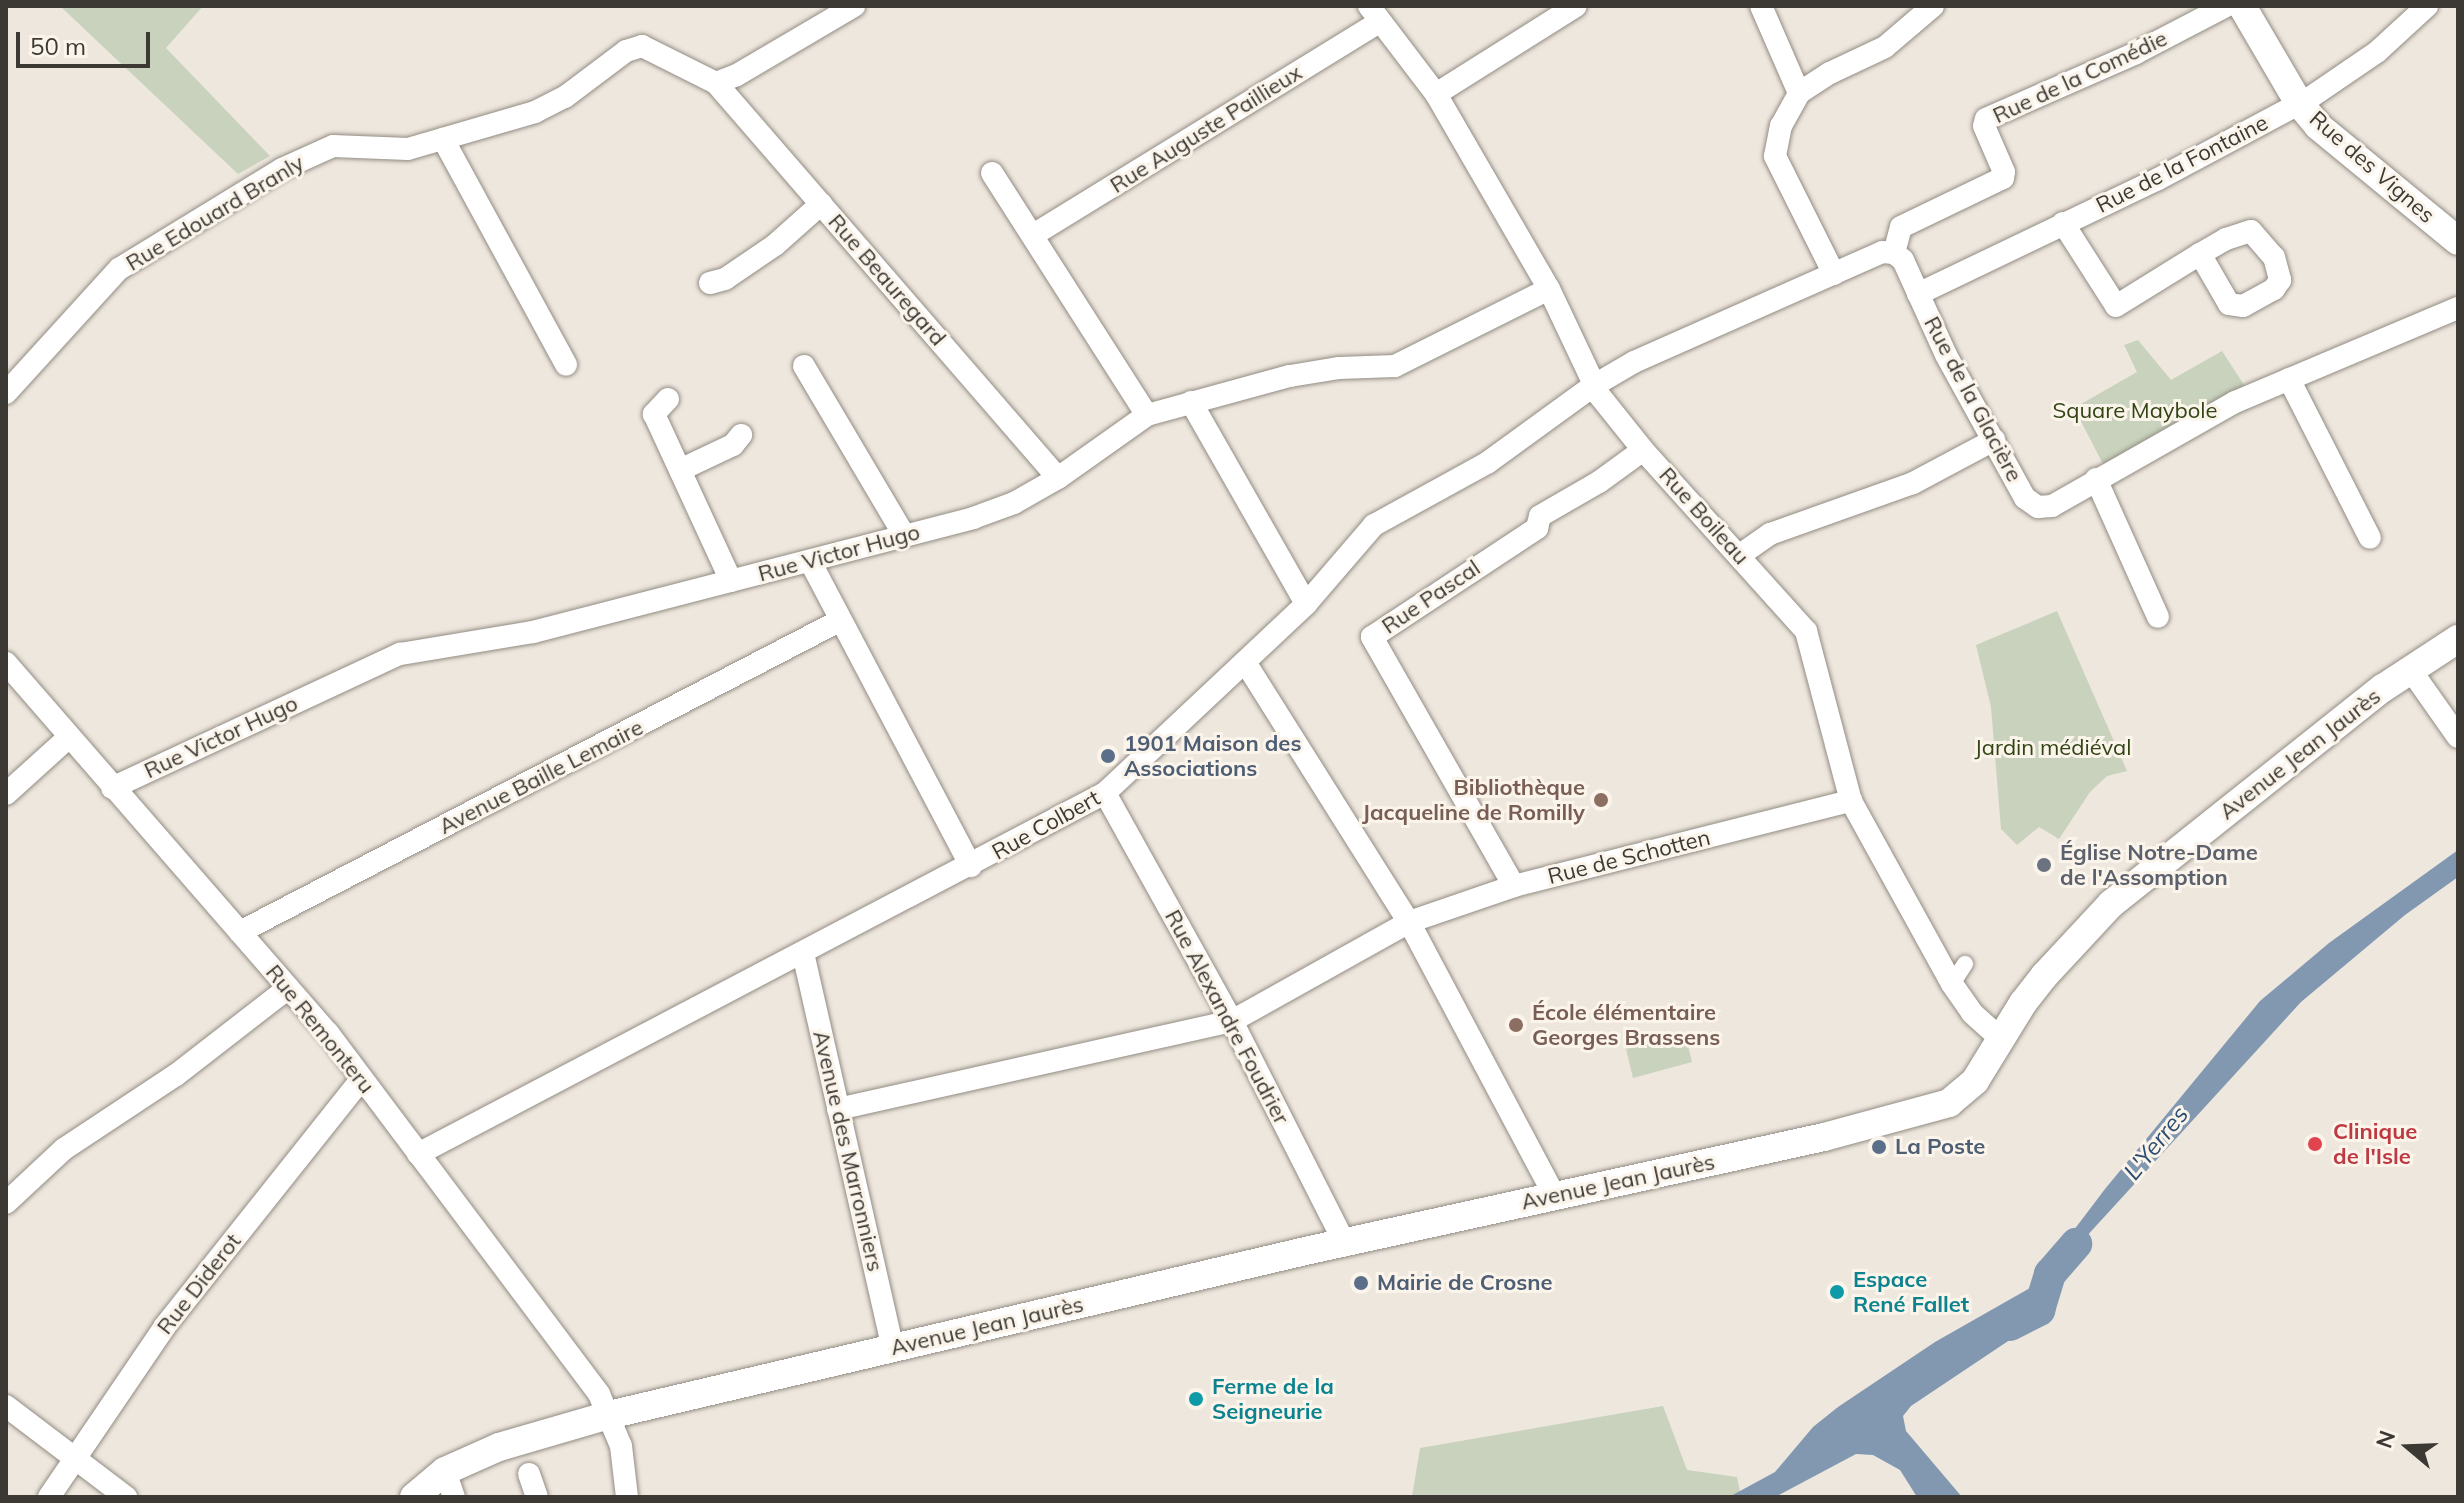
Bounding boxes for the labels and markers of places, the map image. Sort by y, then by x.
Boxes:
place label: 1901 Maison des Associations [1124,730,1301,782]
marker: 1901 Maison des Associations [1099,747,1117,765]
place label: Bibliothèque Jacqueline de Romilly [1362,774,1585,826]
marker: Bibliothèque Jacqueline de Romilly [1592,791,1610,809]
place label: Église Notre-Dame de l'Assomption [2060,839,2258,890]
marker: Église Notre-Dame de l'Assomption [2035,856,2053,874]
place label: École élémentaire Georges Brassens [1532,999,1720,1050]
marker: École élémentaire Georges Brassens [1507,1016,1525,1034]
place label: Clinique de l'Isle [2333,1118,2417,1170]
marker: Clinique de l'Isle [2304,1133,2326,1155]
place label: La Poste [1895,1134,1985,1160]
marker: La Poste [1870,1138,1888,1156]
place label: Espace René Fallet [1853,1266,1969,1318]
place label: Mairie de Crosne [1377,1270,1553,1296]
marker: Mairie de Crosne [1352,1274,1370,1292]
marker: Espace René Fallet [1828,1283,1846,1301]
place label: Ferme de la Seigneurie [1212,1373,1334,1424]
marker: Ferme de la Seigneurie [1187,1390,1205,1408]

